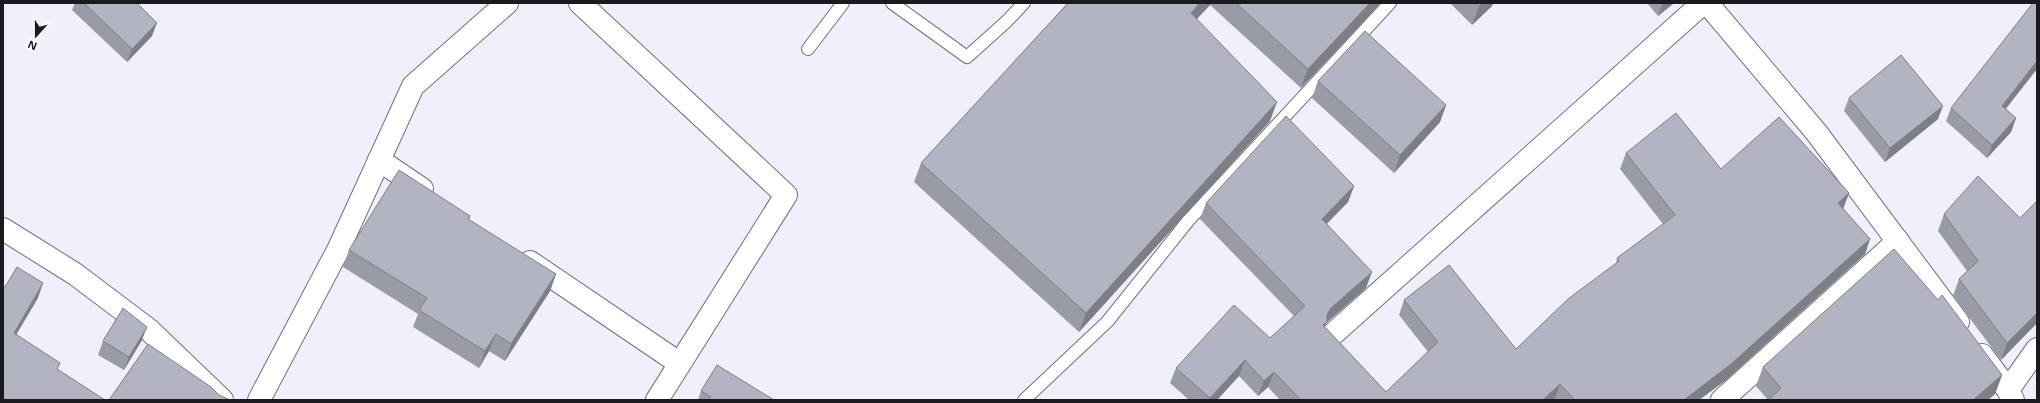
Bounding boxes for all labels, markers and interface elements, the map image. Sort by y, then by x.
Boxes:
north arrow [16,16,56,56]
text: N [25,37,39,54]

